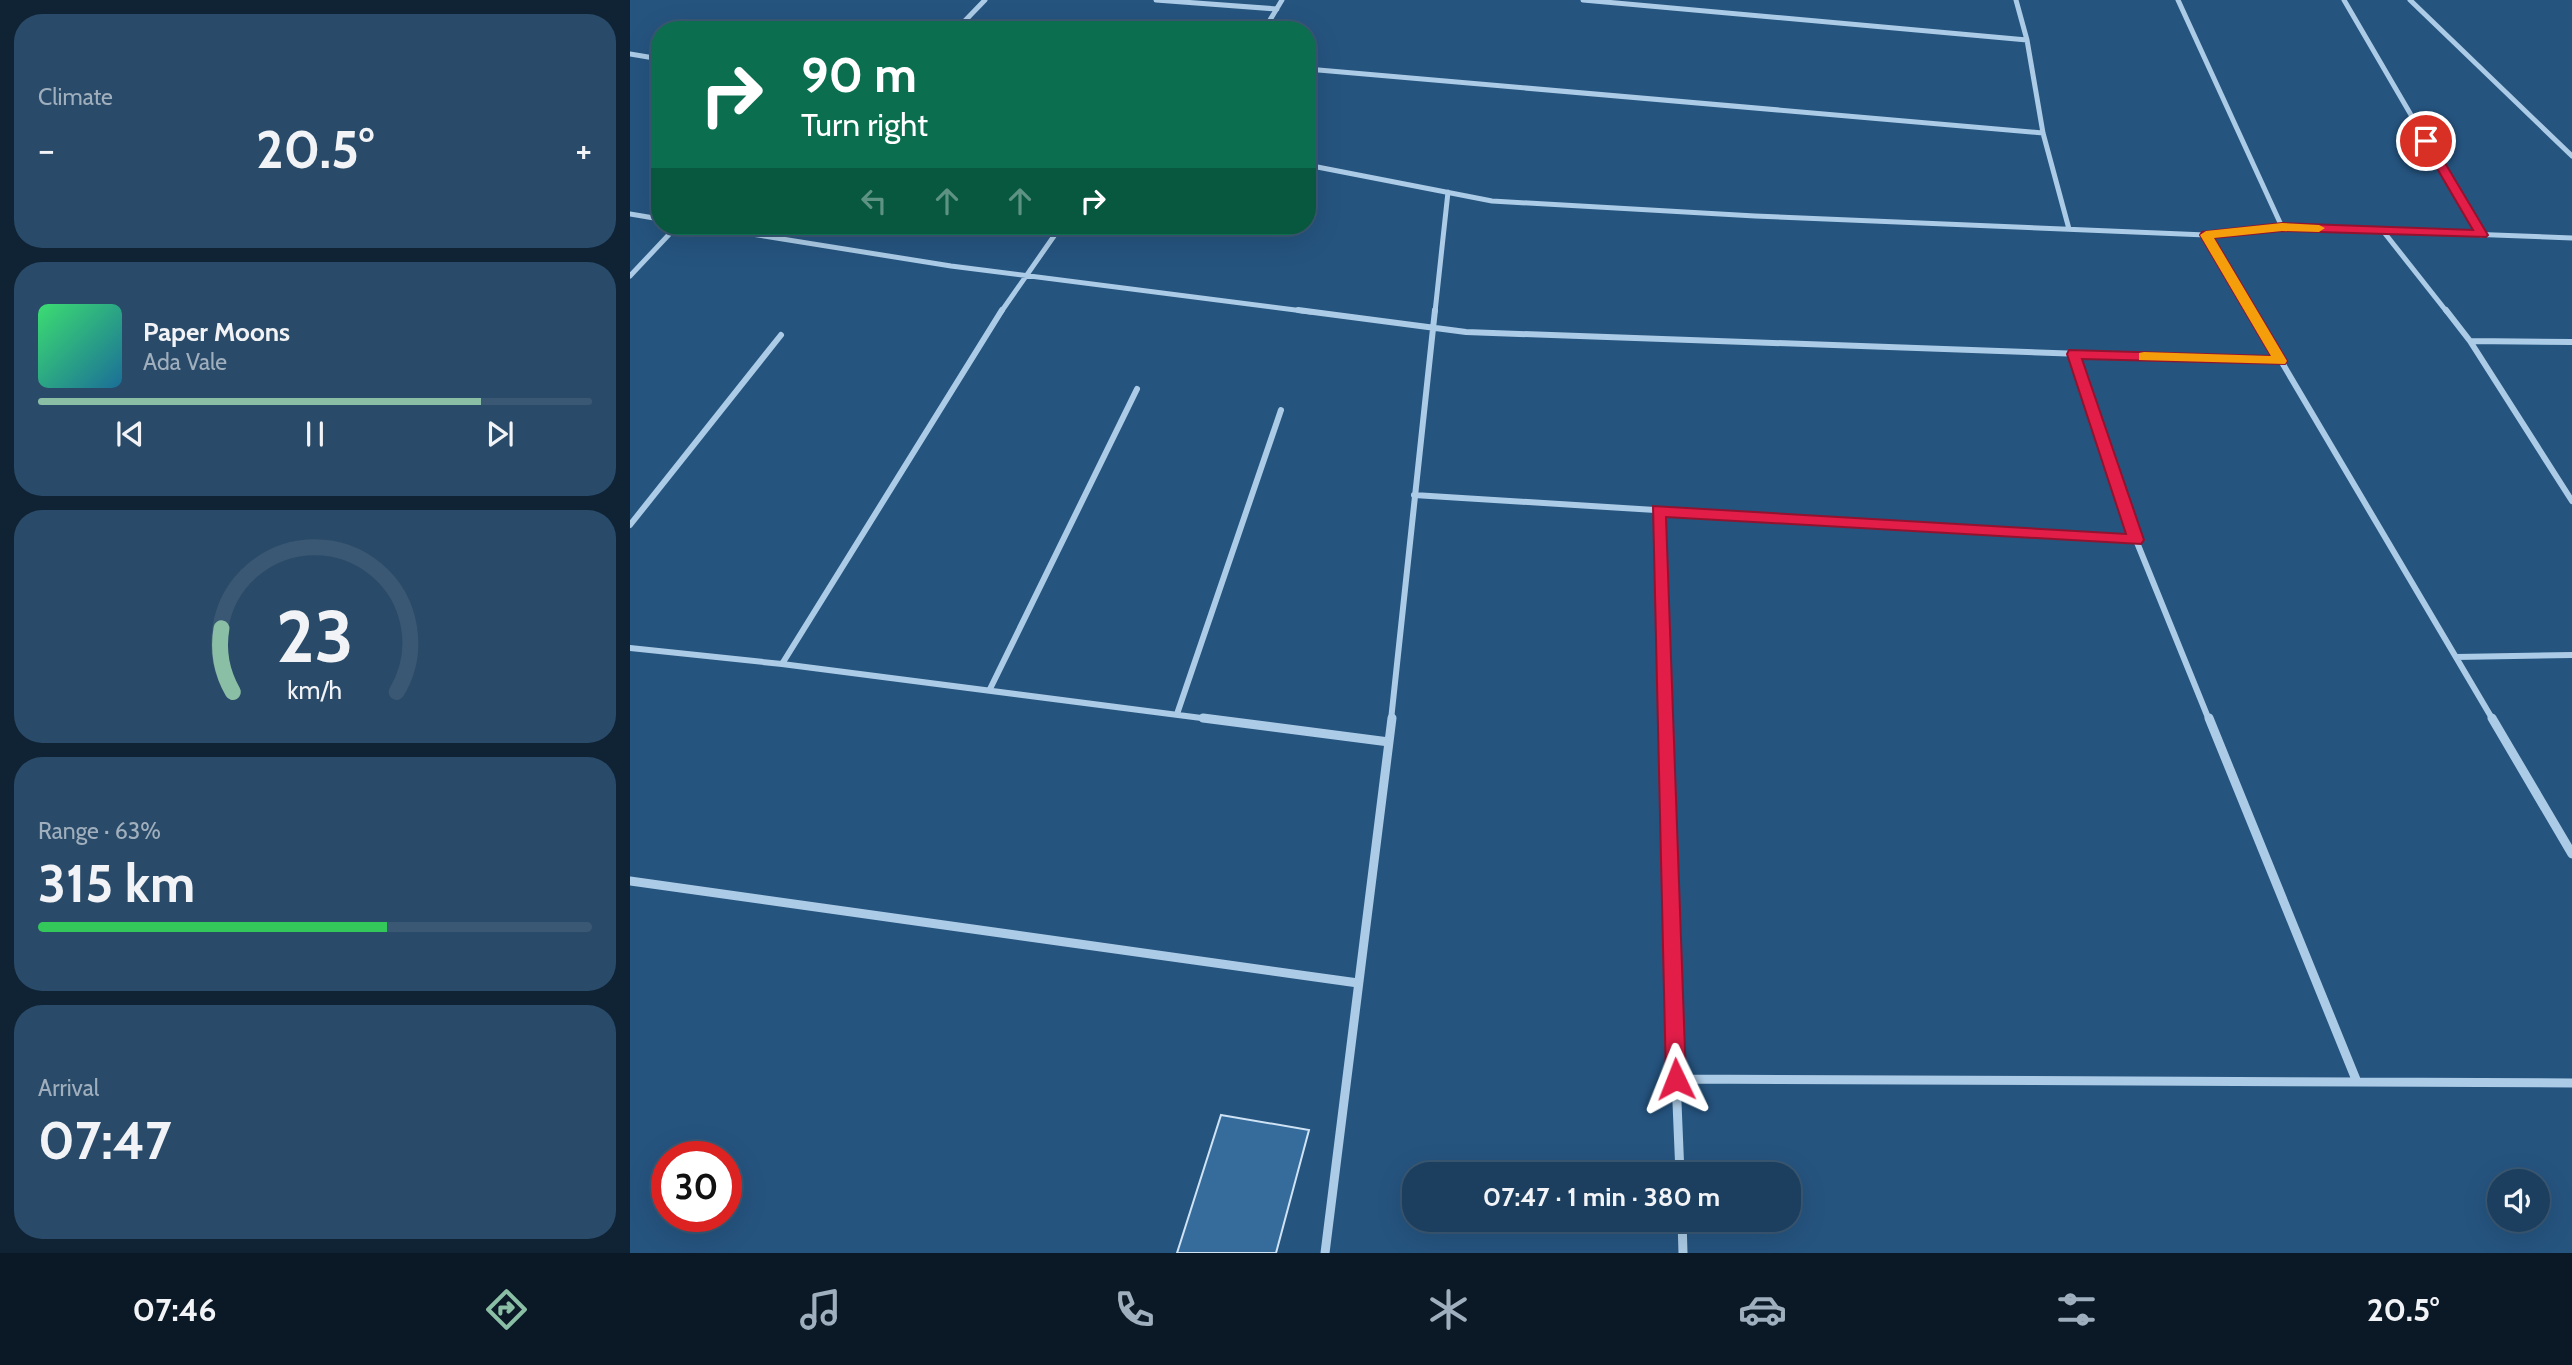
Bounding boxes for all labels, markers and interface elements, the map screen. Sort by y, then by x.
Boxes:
text: 90 m [801,45,917,104]
icon: right [686,49,777,140]
text: Climate [38,83,113,111]
text: Turn right [801,105,928,144]
pin [2396,111,2456,171]
text: 20.5° [256,118,374,181]
icon: arrive [2407,122,2445,160]
text: − [38,126,55,173]
text: + [575,126,592,173]
icon: left [855,182,893,220]
icon: ahead [928,182,966,220]
icon: ahead [1001,182,1039,220]
icon: right [1074,182,1112,220]
text: Paper Moons [143,316,290,348]
text: Ada Vale [143,348,227,376]
icon: previous [111,415,149,453]
icon: pause [296,415,334,453]
icon: next [481,415,519,453]
text: 23 [276,593,354,681]
text: km/h [288,675,342,705]
text: Range · 63% [38,817,161,845]
text: 315 km [38,852,195,915]
position arrow [1639,1042,1713,1116]
text: Arrival [38,1074,99,1102]
text: 07:47 [38,1109,172,1172]
speed limit sign: 30 [651,1141,742,1232]
map controls [2487,1169,2550,1232]
button: sound [2487,1169,2550,1232]
text: 07:47 · 1 min · 380 m [1483,1181,1720,1213]
icon: directions [482,1285,531,1334]
icon: music [796,1285,845,1334]
icon: phone [1110,1285,1159,1334]
icon: climate [1424,1285,1473,1334]
icon: car [1738,1285,1787,1334]
icon: filters [2052,1285,2101,1334]
text: 07:46 [133,1290,216,1329]
text: 20.5° [2367,1290,2439,1329]

